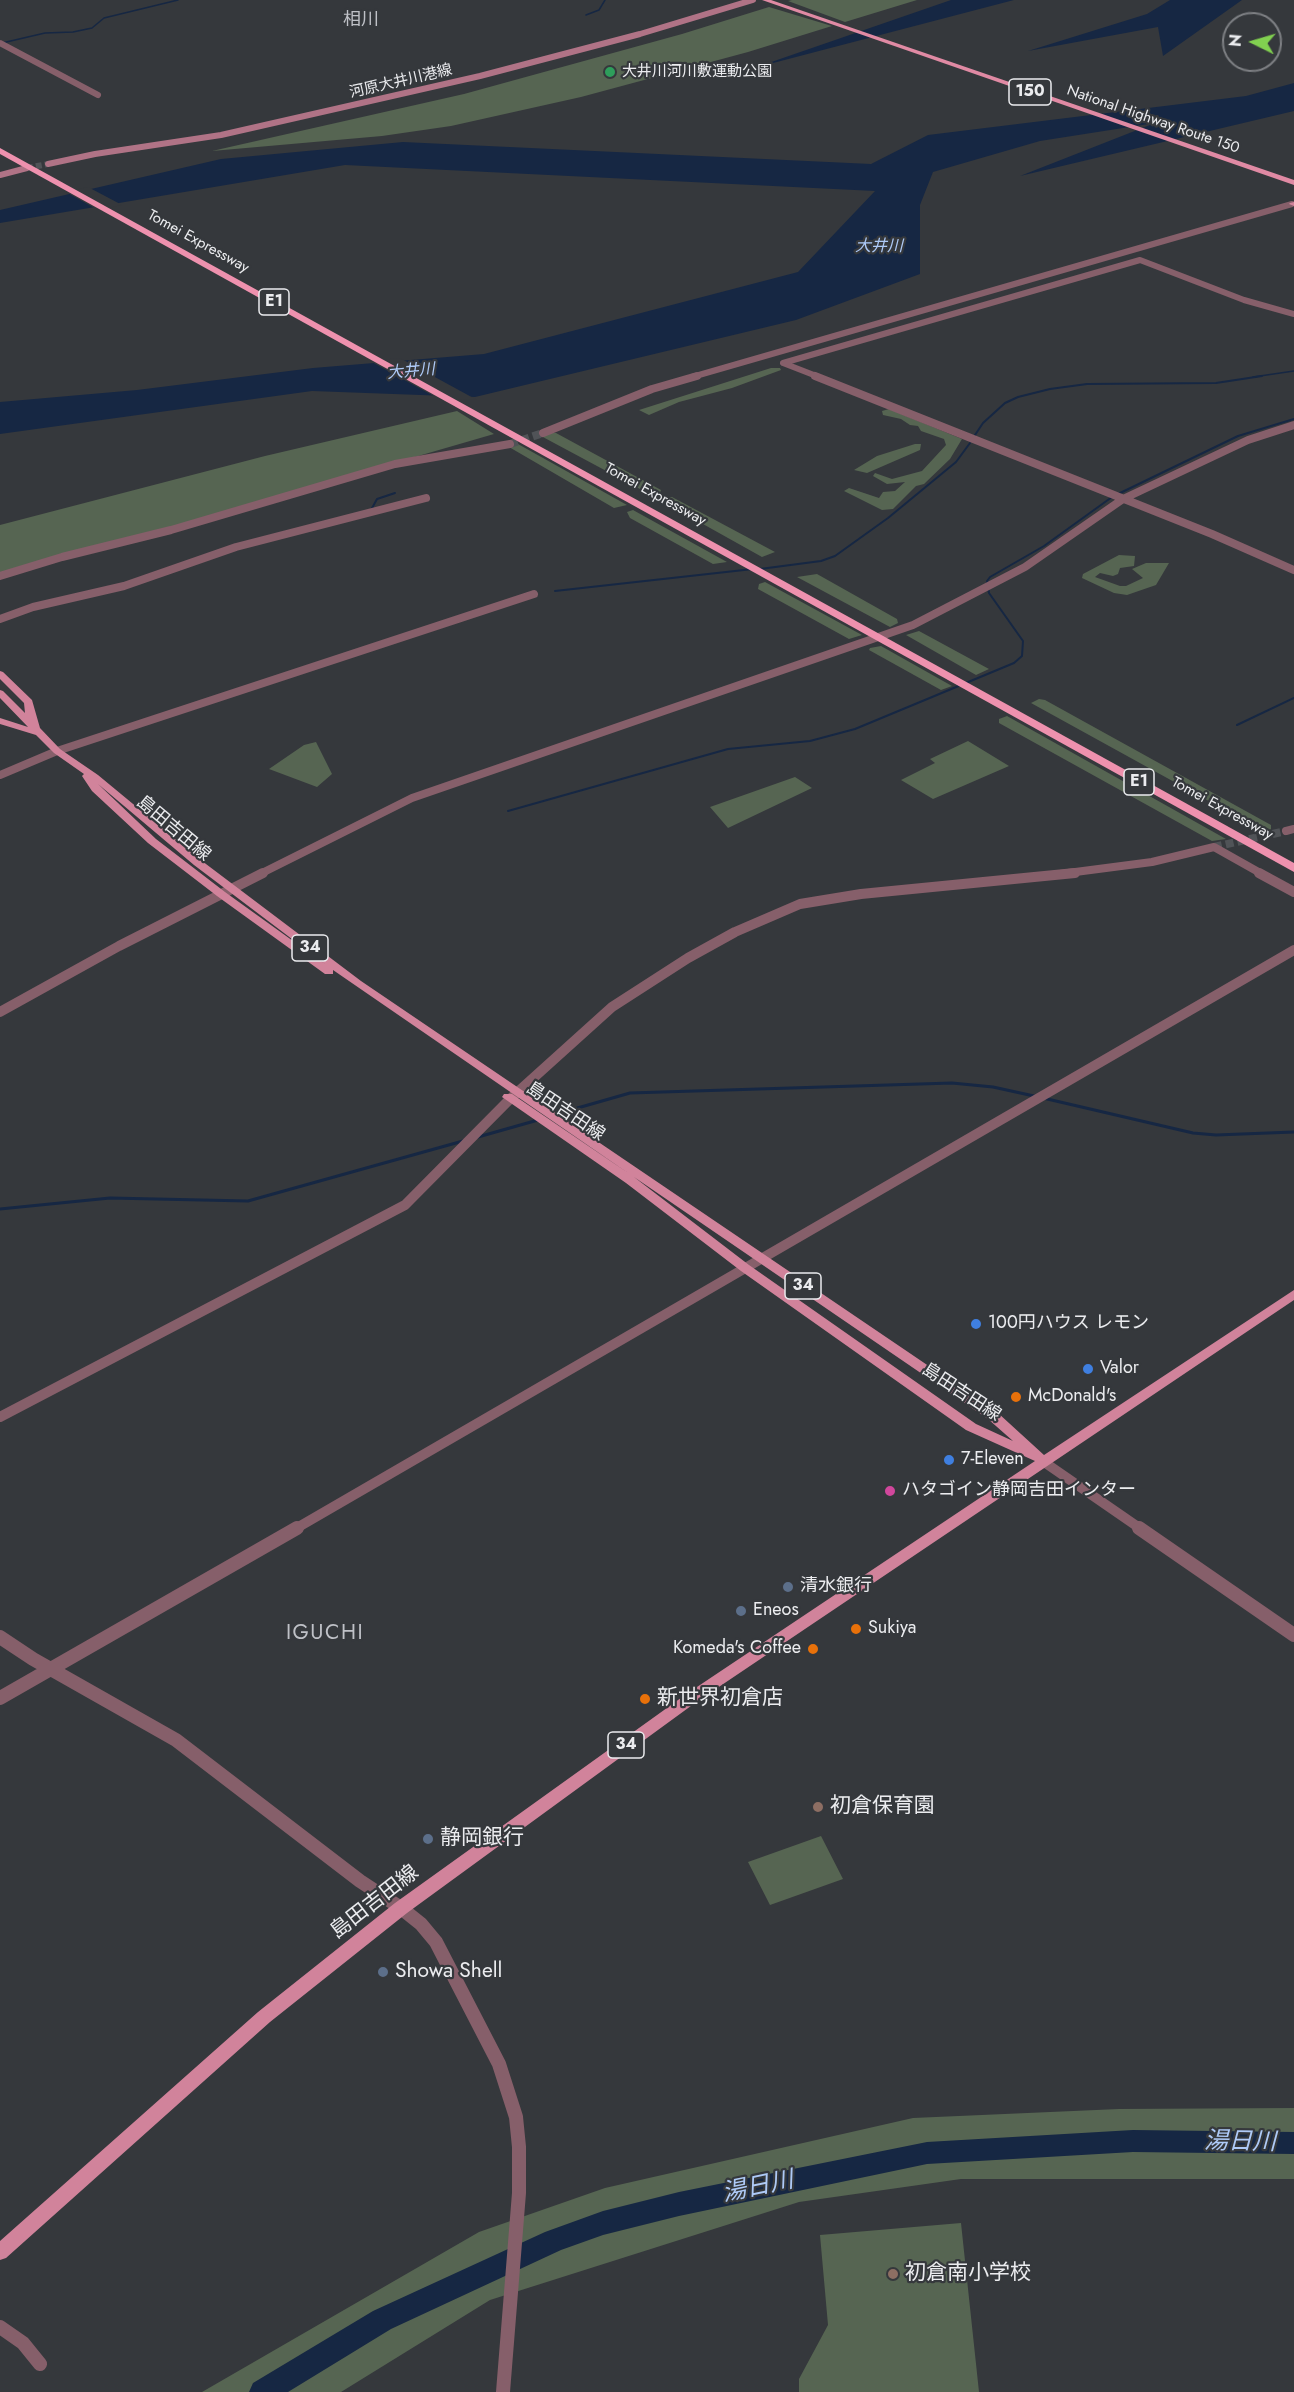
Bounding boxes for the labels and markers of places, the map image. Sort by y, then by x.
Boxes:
place label: 大井川河川敷運動公園 [622,63,772,81]
marker: 大井川河川敷運動公園 [603,65,617,79]
place label: 100円ハウス レモン [988,1313,1149,1335]
marker: 100円ハウス レモン [969,1317,983,1331]
place label: Valor [1100,1358,1139,1380]
marker: Valor [1081,1362,1095,1376]
place label: McDonald's [1028,1386,1116,1408]
marker: McDonald's [1009,1390,1023,1404]
place label: 7-Eleven [961,1449,1024,1471]
marker: 7-Eleven [942,1453,956,1467]
place label: ハタゴイン静岡吉田インター [902,1480,1136,1502]
marker: ハタゴイン静岡吉田インター [883,1484,897,1498]
place label: 清水銀行 [800,1576,872,1598]
marker: 清水銀行 [781,1580,795,1594]
place label: Eneos [753,1600,799,1622]
marker: Eneos [734,1604,748,1618]
place label: Sukiya [868,1618,916,1640]
marker: Sukiya [849,1622,863,1636]
place label: Komeda's Coffee [673,1638,801,1660]
marker: Komeda's Coffee [806,1642,820,1656]
place label: 新世界初倉店 [657,1686,783,1712]
marker: 新世界初倉店 [638,1692,652,1706]
place label: 初倉保育園 [830,1794,935,1820]
marker: 初倉保育園 [811,1800,825,1814]
place label: 静岡銀行 [440,1826,524,1852]
marker: 静岡銀行 [421,1832,435,1846]
place label: Showa Shell [395,1959,502,1985]
marker: Showa Shell [376,1965,390,1979]
place label: 初倉南小学校 [905,2261,1031,2287]
marker: 初倉南小学校 [886,2267,900,2281]

